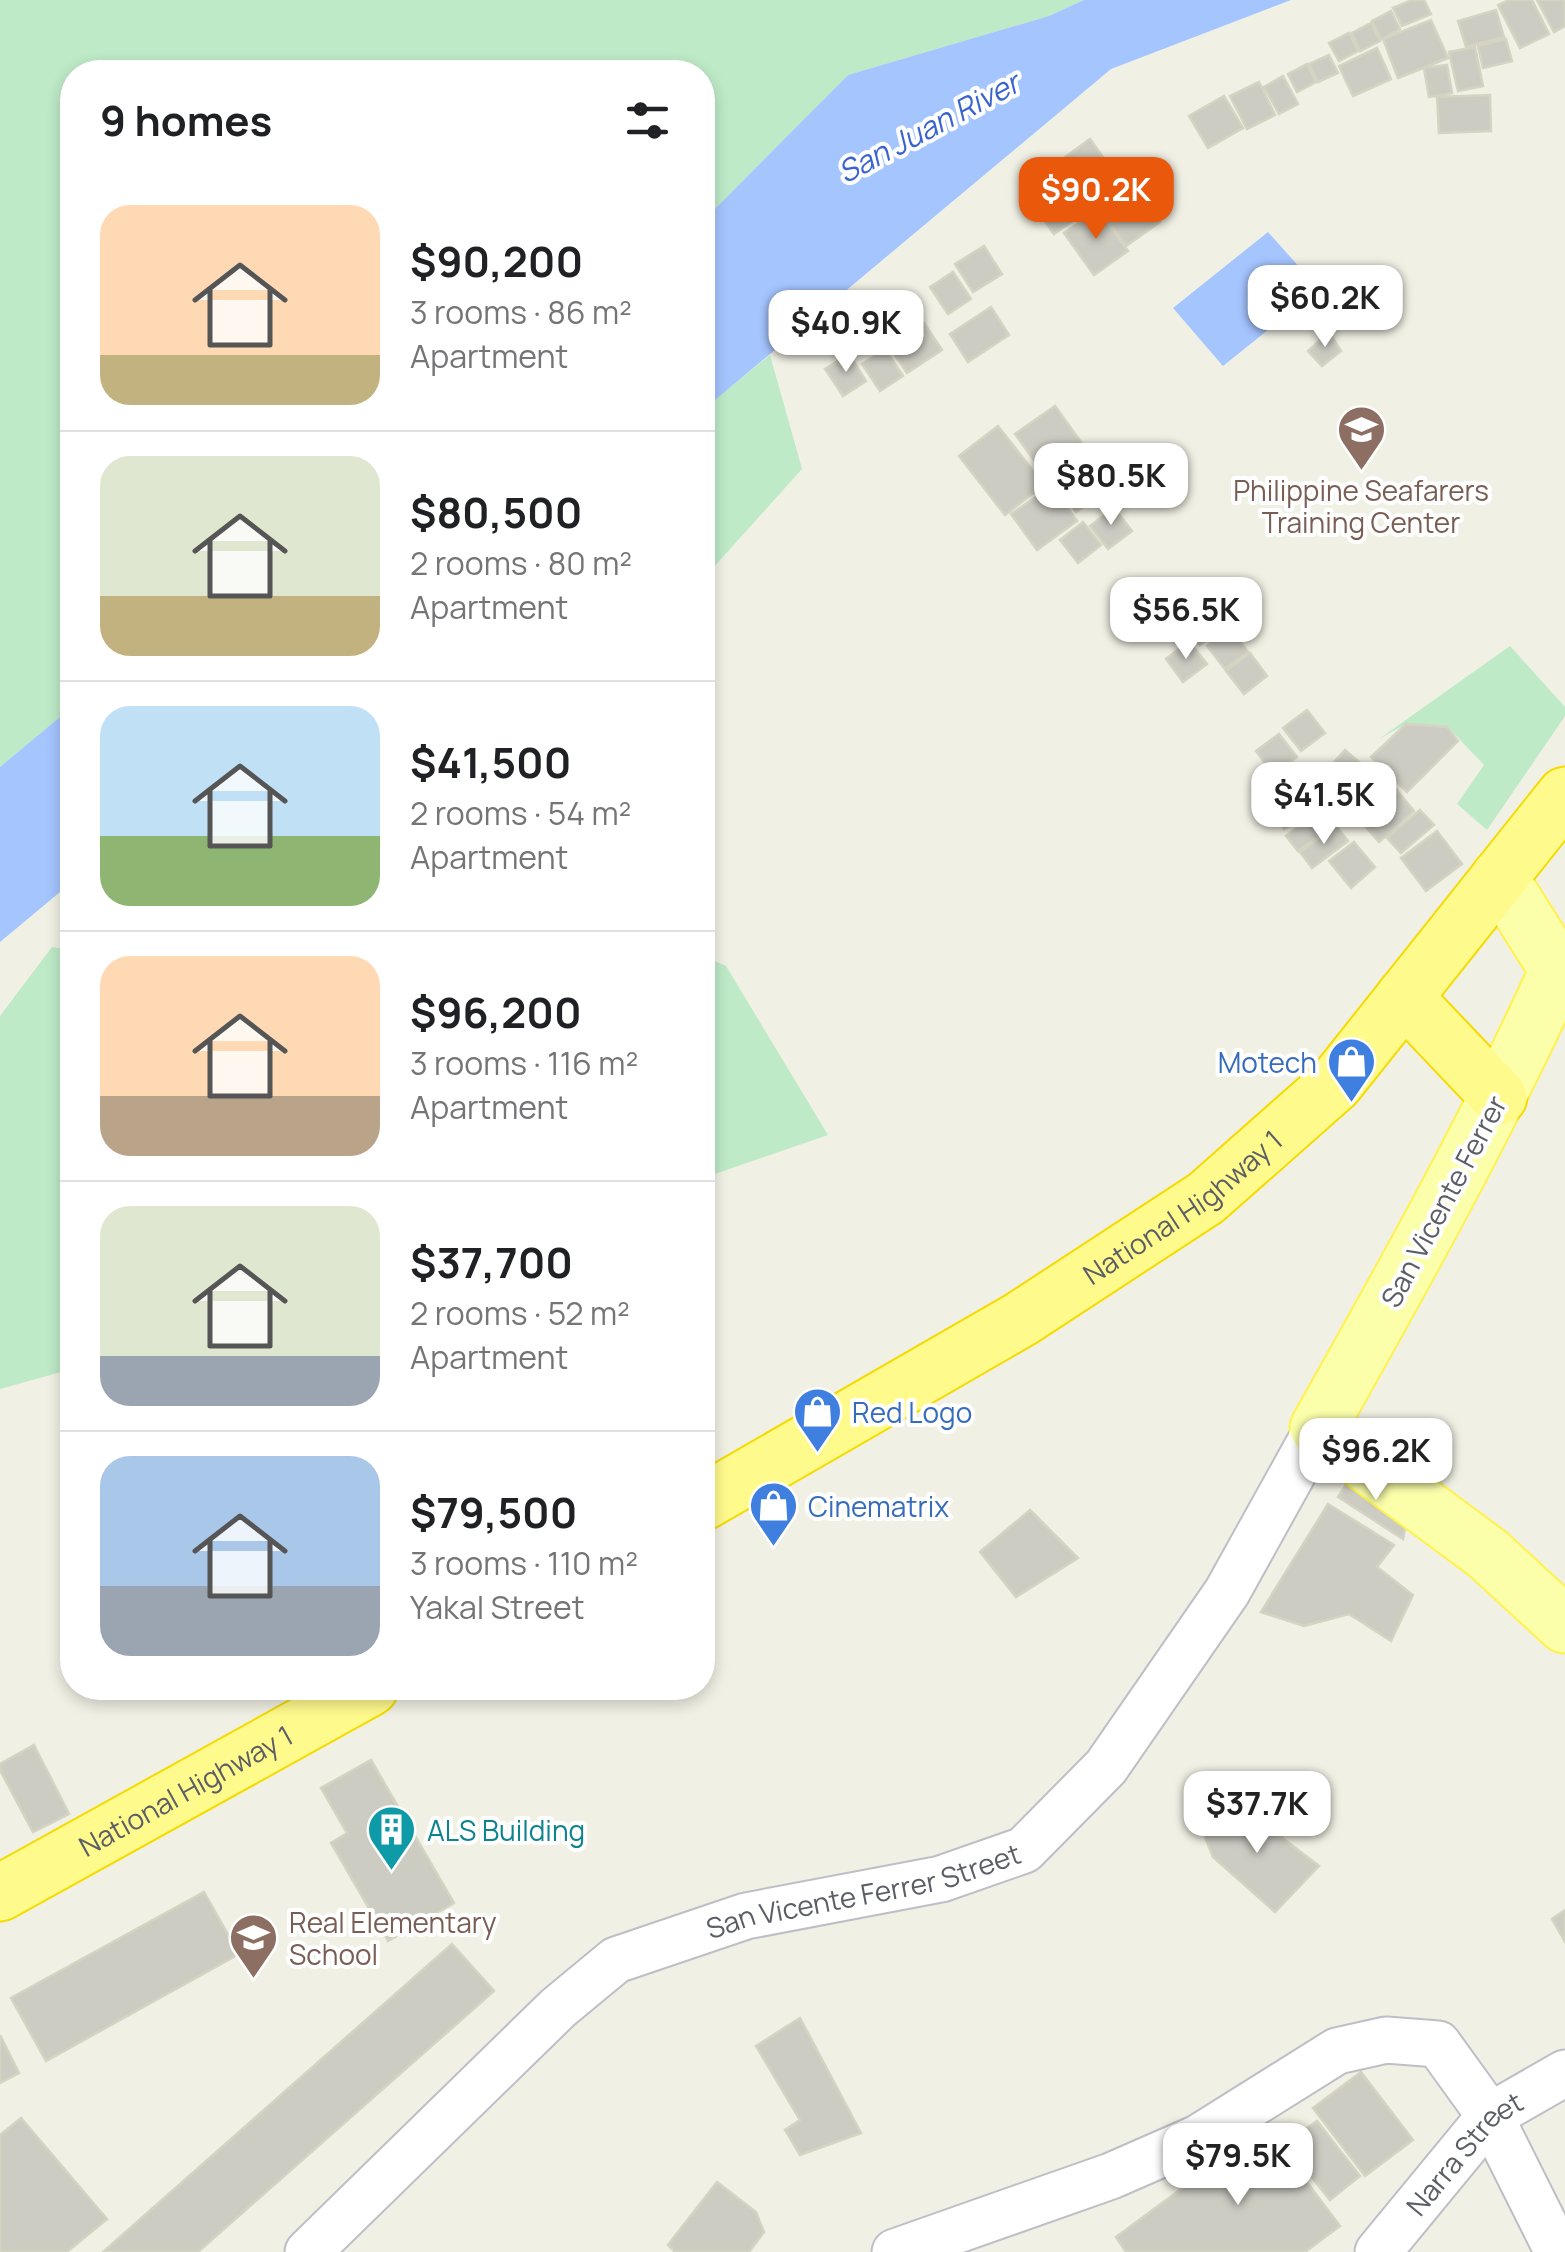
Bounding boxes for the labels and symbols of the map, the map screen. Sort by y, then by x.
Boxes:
water label: San Juan River [830,60,1030,192]
pin: $90.2K [1015,157,1177,242]
pin: $60.2K [1244,265,1406,350]
pin: $40.9K [765,290,927,375]
school or university icon: Philippine Seafarers Training Center [1335,404,1387,472]
pin: $80.5K [1030,443,1192,528]
place label: Philippine Seafarers Training Center [1233,471,1489,541]
pin: $56.5K [1105,577,1267,662]
pin: $41.5K [1243,762,1405,847]
shop icon: Motech [1326,1036,1378,1104]
place label: Motech [1218,1043,1317,1081]
street label: San Vicente Ferrer [1371,1088,1515,1314]
street label: National Highway 1 [1075,1121,1290,1293]
shop icon: Red Logo [791,1386,843,1454]
place label: Red Logo [852,1393,972,1431]
pin: $96.2K [1295,1418,1457,1503]
shop icon: Cinematrix [747,1480,799,1548]
place label: Cinematrix [808,1487,949,1525]
street label: National Highway 1 [72,1716,299,1865]
pin: $37.7K [1176,1771,1338,1856]
building icon: ALS Building [366,1804,418,1872]
place label: ALS Building [427,1811,585,1849]
street label: San Vicente Ferrer Street [701,1834,1026,1947]
place label: Real Elementary School [289,1903,497,1973]
school or university icon: Real Elementary School [228,1912,280,1980]
street label: Narra Street [1397,2082,1530,2223]
pin: $79.5K [1157,2123,1319,2208]

